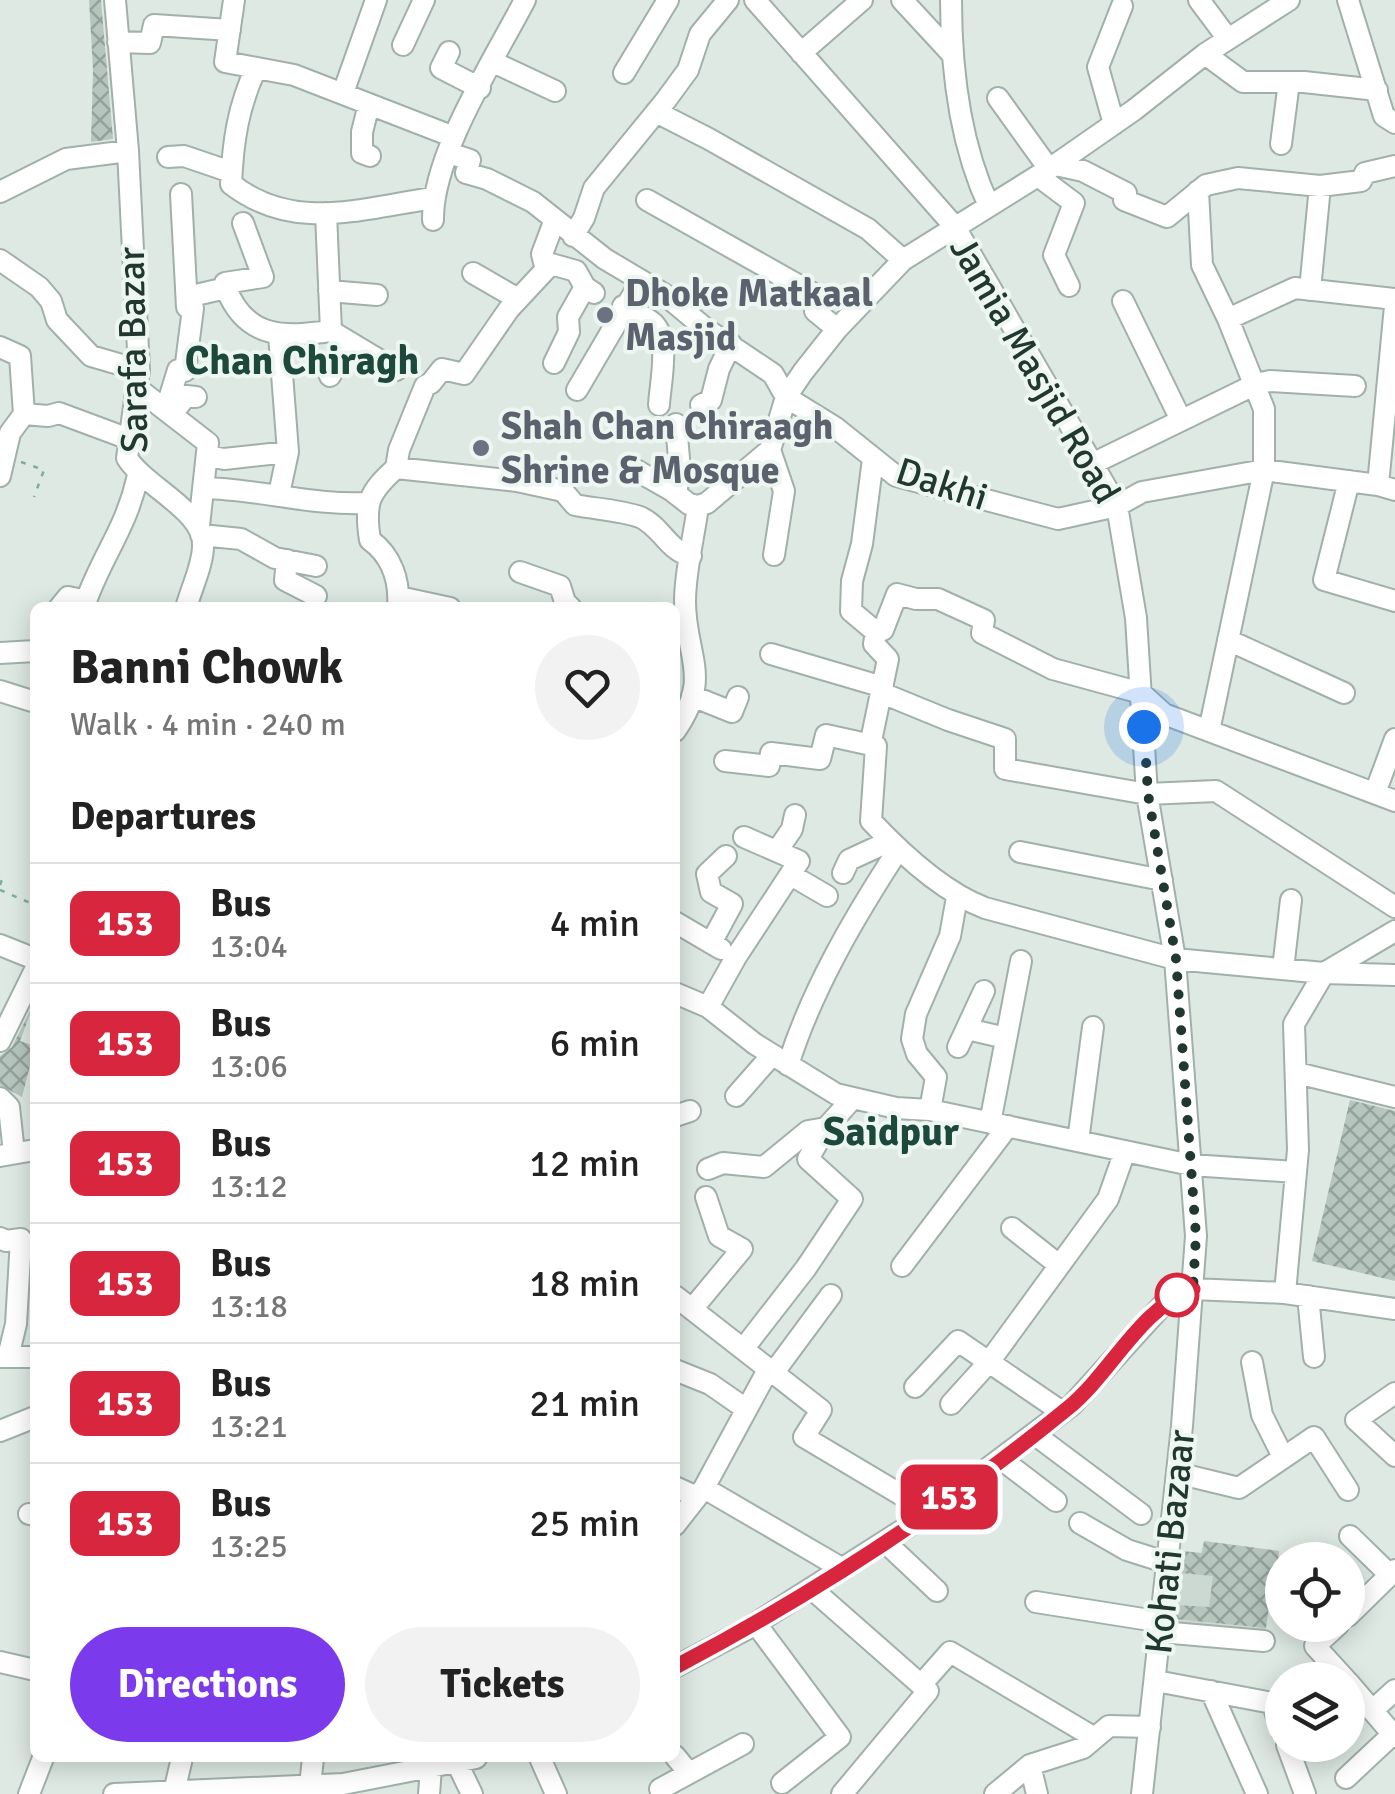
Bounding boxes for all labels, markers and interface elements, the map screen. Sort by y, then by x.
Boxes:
street label: Jamia Masjid Road [939,228,1131,512]
street label: Sarafa Bazar [108,247,158,453]
place label: Dhoke Matkaal Masjid [625,270,873,361]
marker: Dhoke Matkaal Masjid [594,304,616,326]
district label: Chan Chiragh [185,336,419,386]
place label: Shah Chan Chiraagh Shrine & Mosque [501,403,833,494]
marker: Shah Chan Chiraagh Shrine & Mosque [470,437,492,459]
street label: Dakhi [890,447,994,521]
button: heart [535,635,640,740]
text: Banni Chowk [70,638,343,697]
your location [1119,702,1169,752]
text: Walk · 4 min · 240 m [70,705,346,744]
text: Departures [70,793,256,840]
text: Bus [210,880,271,927]
text: 4 min [550,900,640,947]
text: 153 [97,902,153,945]
text: 13:04 [210,927,288,966]
text: Bus [210,1000,271,1047]
text: 6 min [550,1020,640,1067]
text: 153 [97,1022,153,1065]
text: 13:06 [210,1047,288,1086]
district label: Saidpur [823,1107,959,1157]
text: Bus [210,1120,271,1167]
text: 12 min [529,1140,640,1187]
text: 153 [97,1142,153,1185]
text: 13:12 [210,1167,288,1206]
text: Bus [210,1240,271,1287]
text: 18 min [529,1260,640,1307]
text: 153 [97,1262,153,1305]
unlabelled marker [1156,1274,1198,1316]
text: 13:18 [210,1287,288,1326]
text: Bus [210,1360,271,1407]
text: 21 min [529,1380,640,1427]
text: 153 [97,1382,153,1425]
text: 13:21 [210,1407,288,1446]
street label: Kohati Bazaar [1135,1427,1205,1657]
line badge: 153 [892,1464,1006,1530]
text: 153 [921,1476,977,1519]
text: Bus [210,1480,271,1527]
text: 25 min [529,1500,640,1547]
text: 153 [97,1502,153,1545]
text: 13:25 [210,1527,288,1566]
map controls [1265,1542,1365,1762]
button: locate [1265,1542,1365,1642]
button: Directions [70,1627,345,1742]
button: Tickets [365,1627,640,1742]
button: layers [1265,1662,1365,1762]

